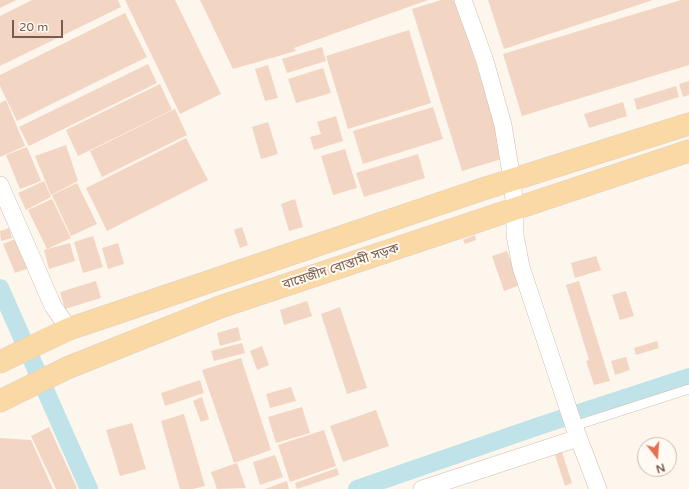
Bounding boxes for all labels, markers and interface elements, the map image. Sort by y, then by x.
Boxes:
scale bar [14,12,65,38]
text: 20 m [19,20,48,34]
street label: বায়েজীদ বোস্তামী সড়ক [281,241,401,293]
north arrow [637,437,677,477]
text: N [654,460,666,476]

